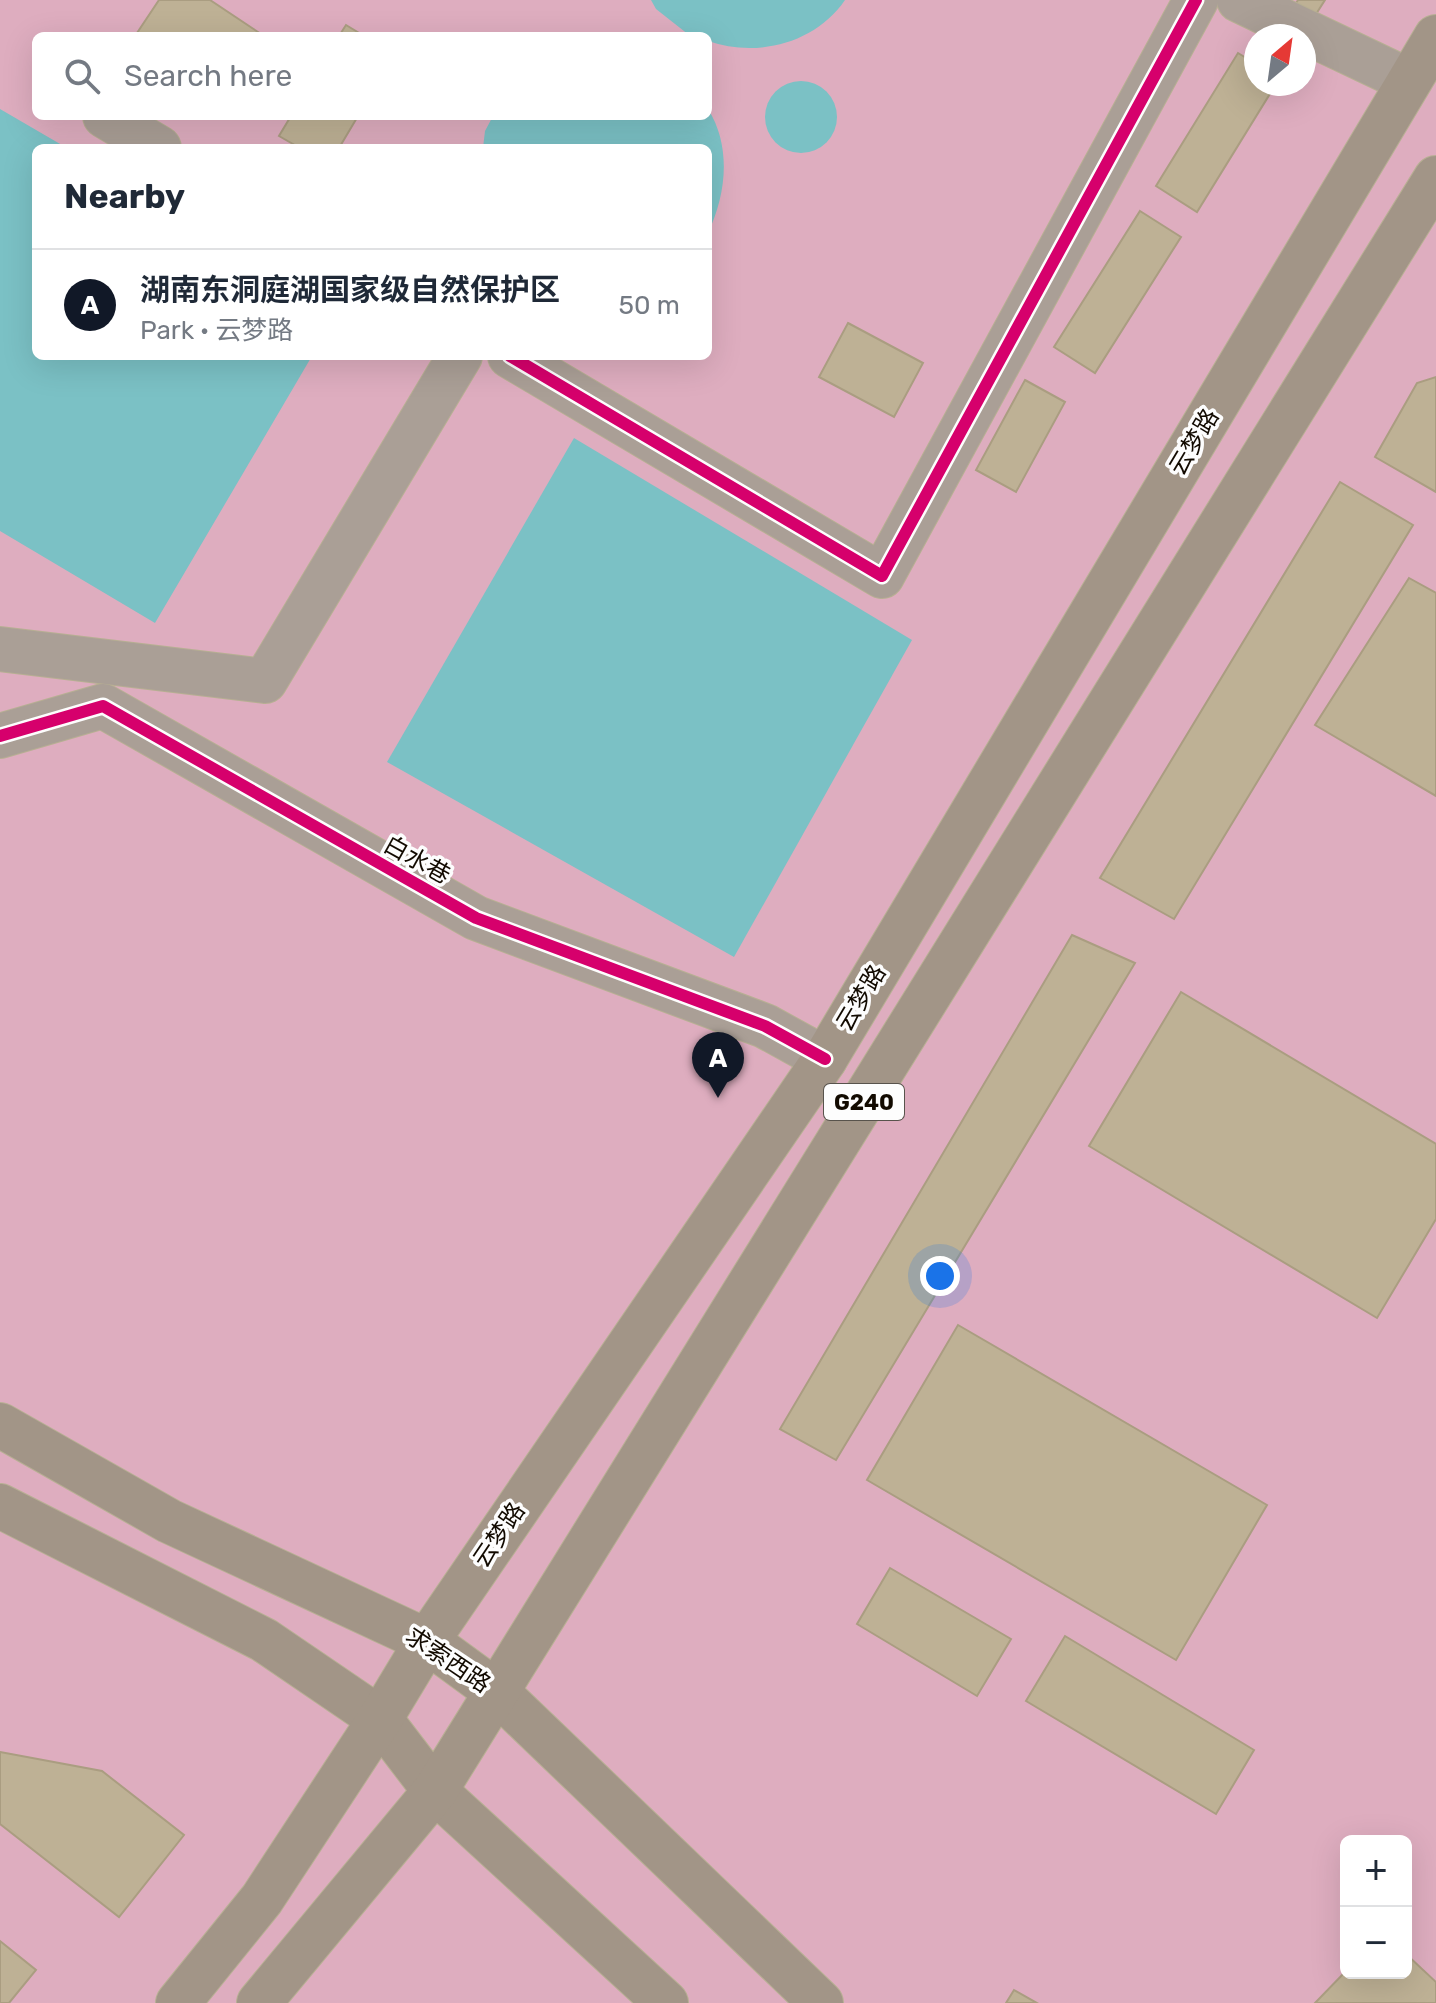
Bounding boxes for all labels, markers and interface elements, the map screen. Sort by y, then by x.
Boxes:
north arrow [1244,24,1316,96]
search box [32,32,712,120]
icon: search [60,54,104,98]
text: Search here [124,58,292,94]
text: Nearby [64,176,185,217]
text: 湖南东洞庭湖国家级自然保护区 [140,272,560,308]
text: A [81,290,99,321]
text: 50 m [619,290,680,321]
text: Park · 云梦路 [140,315,293,346]
street label: 云梦路 [1163,404,1225,480]
street label: 白水巷 [379,830,455,890]
street label: 云梦路 [830,960,892,1036]
pin: A [692,1032,744,1098]
road number: G240 [824,1084,904,1120]
your location [920,1256,960,1296]
street label: 云梦路 [467,1497,531,1573]
street label: 求索西路 [400,1622,496,1698]
map controls [1340,1835,1412,1979]
button: + [1340,1835,1412,1907]
button: − [1340,1907,1412,1979]

